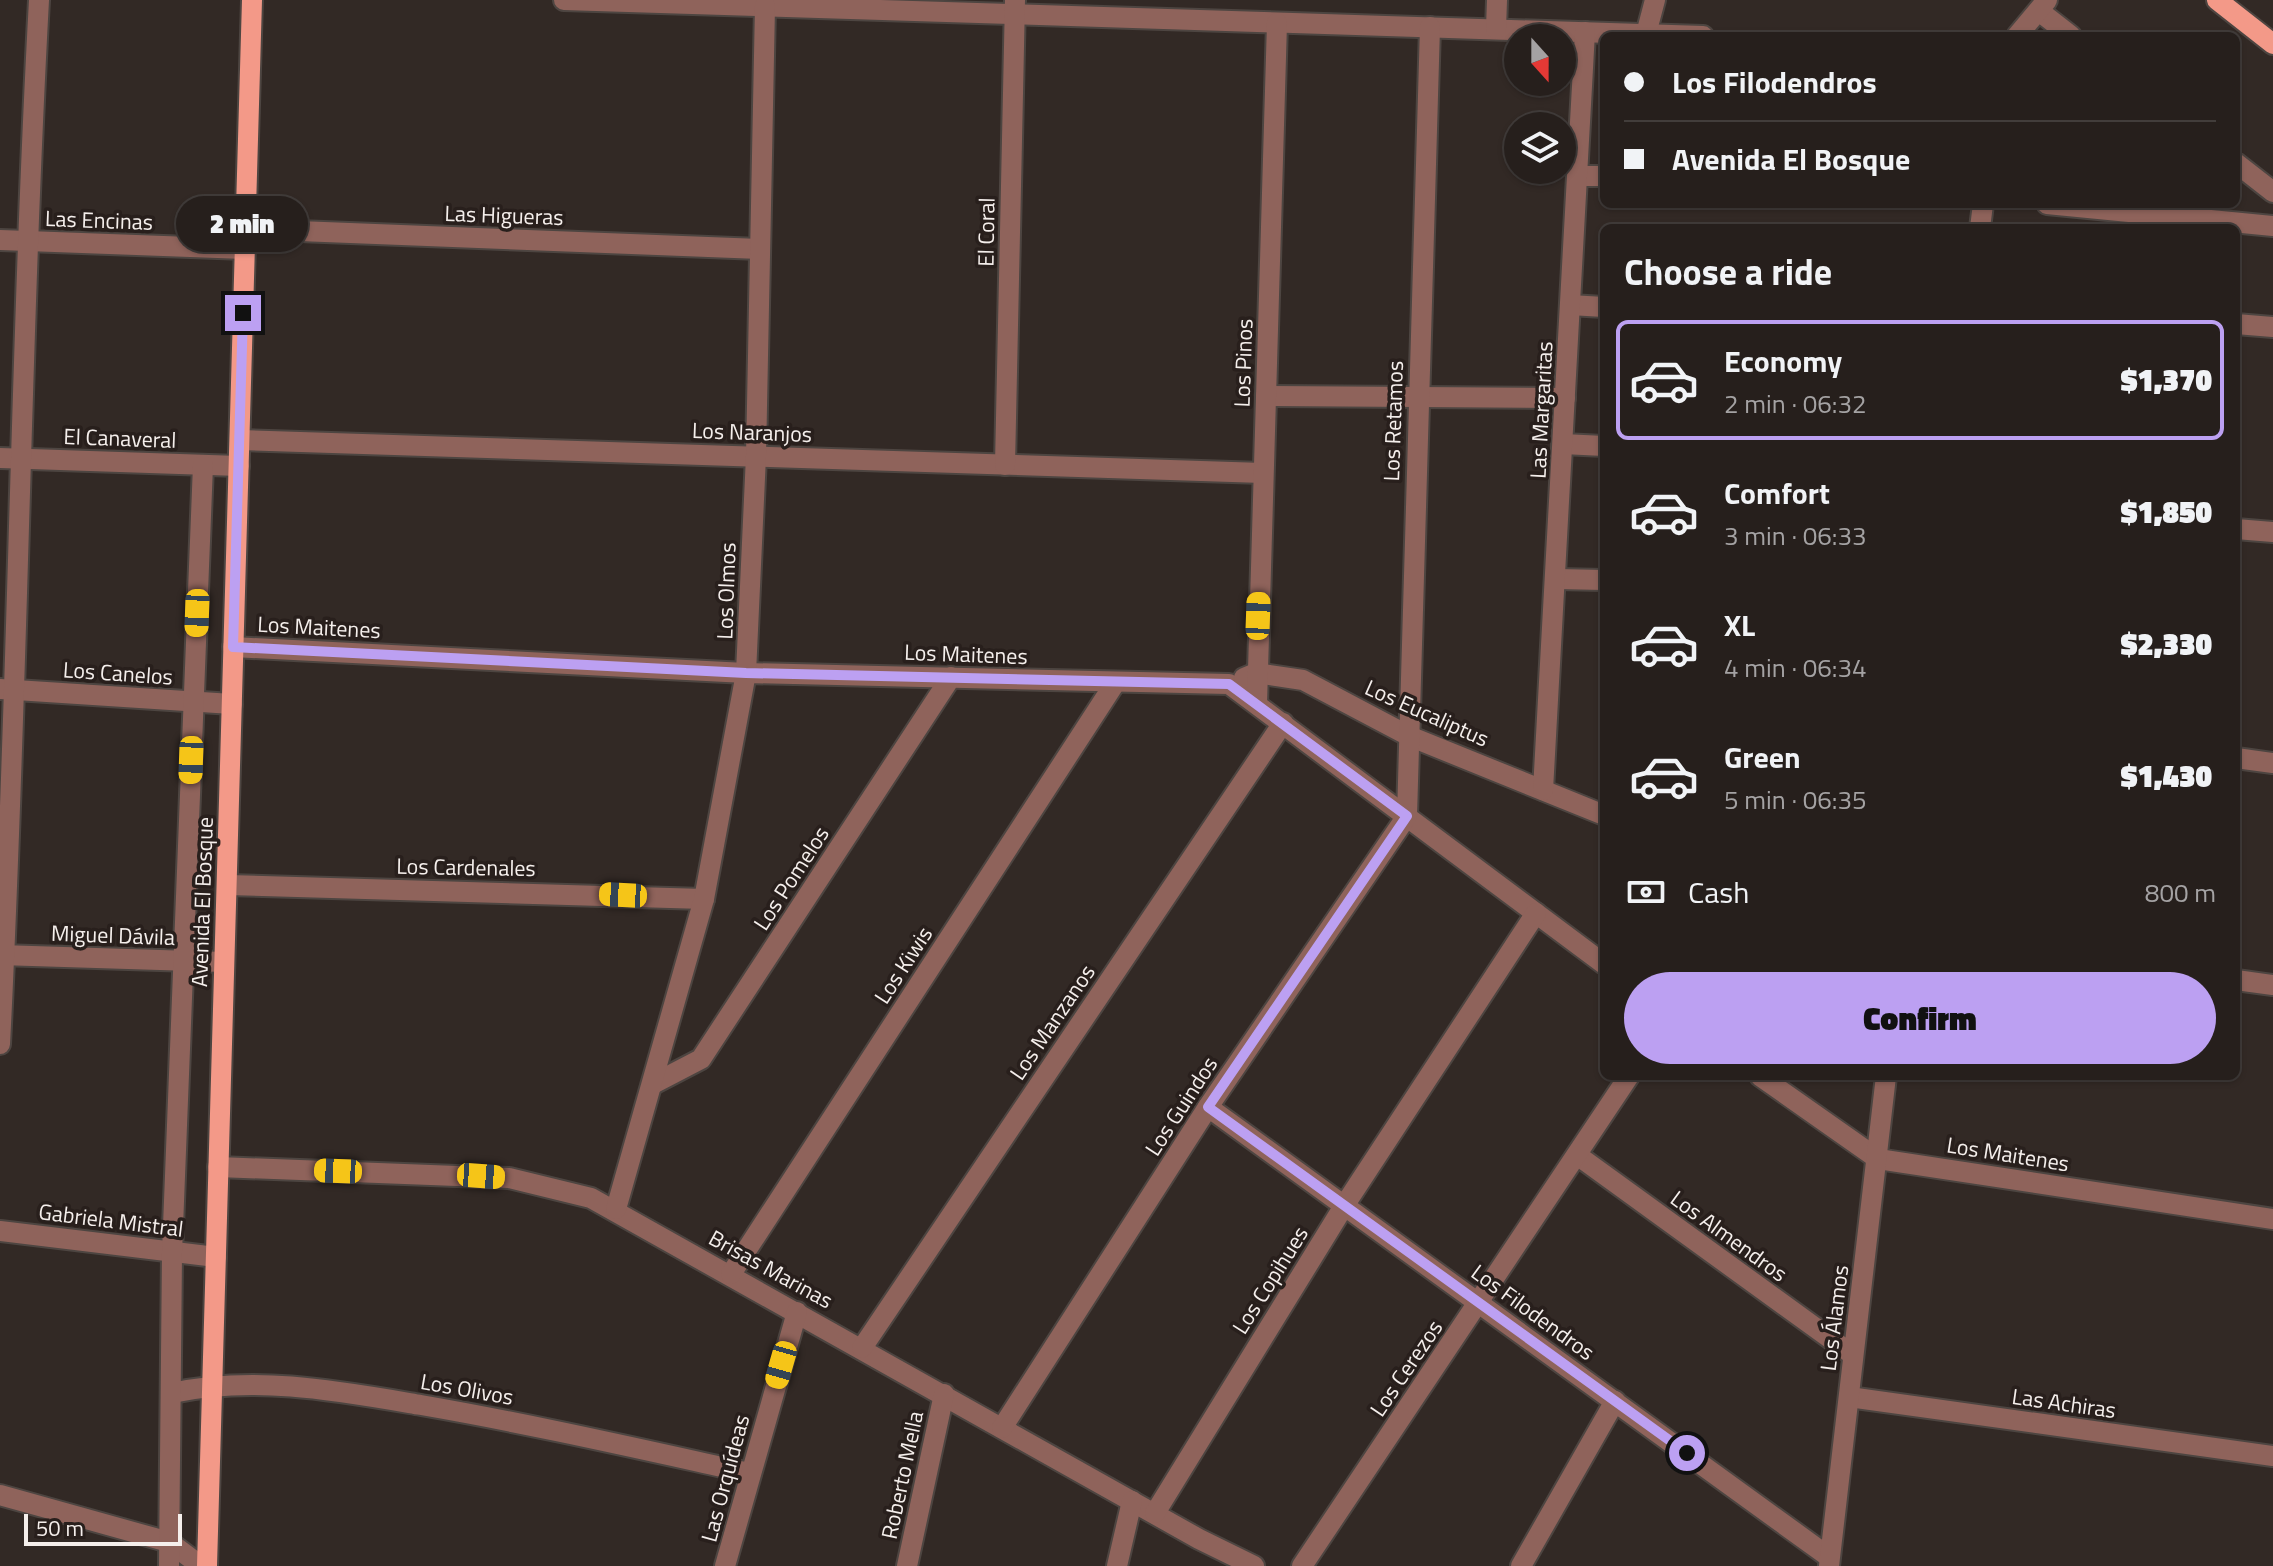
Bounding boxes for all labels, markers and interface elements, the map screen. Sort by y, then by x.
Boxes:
north arrow [1504,24,1576,96]
map controls [1504,24,1576,184]
text: Los Filodendros [1672,59,1877,105]
button: layers [1504,112,1576,184]
text: Avenida El Bosque [1672,136,1910,182]
street label: Las Higueras [444,196,564,234]
callout: 2 min [177,197,309,253]
street label: El Coral [968,197,1004,267]
street label: Las Encinas [44,201,154,239]
text: 2 min [210,204,274,243]
text: Choose a ride [1624,244,1832,299]
route end [225,295,261,331]
street label: Los Pinos [1224,318,1262,408]
text: Economy [1724,338,1842,384]
street label: Las Margaritas [1520,341,1562,479]
icon: car [1628,344,1700,416]
text: $1,370 [2121,357,2212,403]
street label: Los Retamos [1374,360,1412,482]
text: 2 min · 06:32 [1724,384,1867,423]
street label: Los Naranjos [691,413,813,451]
street label: El Canaveral [63,419,177,457]
text: Comfort [1724,470,1830,516]
icon: car [1628,476,1700,548]
text: $1,850 [2121,489,2212,535]
text: 3 min · 06:33 [1724,516,1867,555]
street label: Los Olmos [707,542,745,640]
car [184,589,210,637]
car [1245,592,1271,640]
text: XL [1724,602,1755,648]
street label: Los Maitenes [256,607,382,647]
icon: car [1628,608,1700,680]
text: $2,330 [2121,621,2212,667]
street label: Los Maitenes [904,635,1028,673]
text: 4 min · 06:34 [1724,648,1867,687]
street label: Los Canelos [62,652,174,694]
street label: Los Eucaliptus [1360,671,1494,755]
text: Green [1724,734,1801,780]
car [178,736,204,784]
icon: car [1628,740,1700,812]
text: $1,430 [2121,753,2212,799]
text: 5 min · 06:35 [1724,780,1867,819]
street label: Avenida El Bosque [182,816,222,988]
street label: Los Pomelos [745,819,837,937]
street label: Los Cardenales [396,849,536,885]
text: Cash [1688,869,1749,915]
icon: cash [1624,870,1668,914]
text: 800 m [2145,873,2216,912]
car [598,882,648,908]
street label: Miguel Dávila [50,916,176,954]
street label: Los Kiwis [865,920,941,1010]
street label: Los Manzanos [1001,957,1103,1087]
button: Confirm [1624,972,2216,1064]
street label: Los Guindos [1136,1050,1226,1162]
street label: Los Maitenes [1944,1128,2072,1180]
car [314,1158,362,1184]
car [456,1162,506,1190]
street label: Los Almendros [1663,1182,1795,1290]
street label: Gabriela Mistral [37,1194,185,1246]
street label: Los Copihues [1223,1219,1317,1341]
street label: Brisas Marinas [703,1221,839,1317]
street label: Los Filodendros [1464,1255,1602,1369]
street label: Los Álamos [1811,1263,1857,1373]
street label: Los Cerezos [1361,1313,1451,1423]
car [763,1339,799,1391]
street label: Los Olivos [418,1364,516,1414]
street label: Las Achiras [2010,1379,2118,1427]
street label: Roberto Mella [872,1408,932,1542]
street label: Las Orquídeas [692,1411,758,1545]
route start [1669,1435,1705,1471]
scale bar [24,1510,182,1546]
text: 50 m [36,1511,84,1545]

